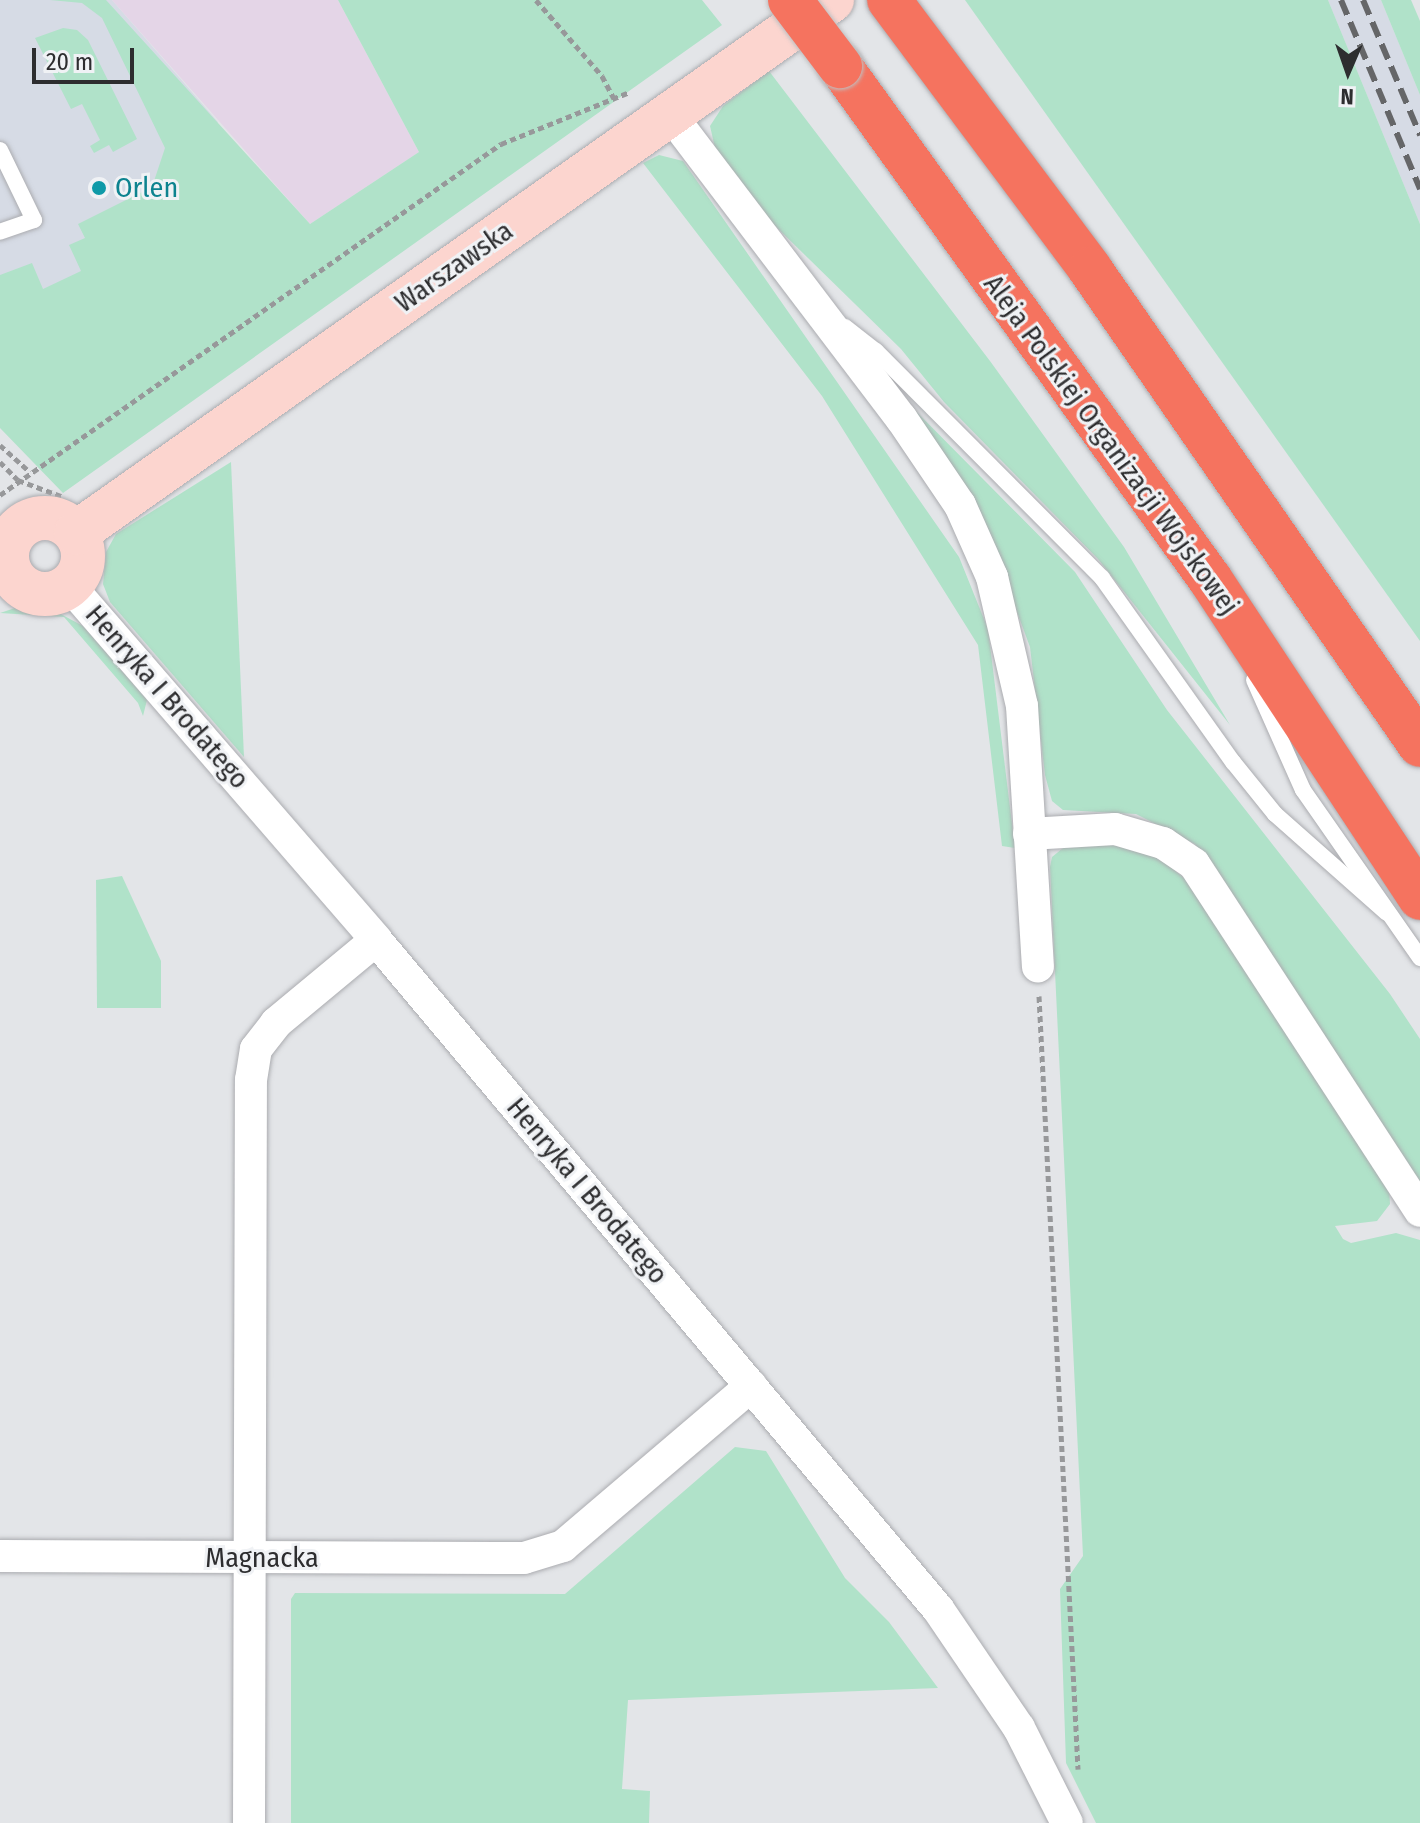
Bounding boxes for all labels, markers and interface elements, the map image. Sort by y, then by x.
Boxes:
scale bar [36,32,138,82]
north arrow [1308,32,1388,112]
text: 20 m [46,48,93,76]
text: N [1340,83,1354,110]
place label: Orlen [115,171,178,205]
marker: Orlen [90,179,108,197]
street label: Warszawska [389,214,519,320]
street label: Aleja Polskiej Organizacji Wojskowej [976,268,1246,622]
street label: Henryka I Brodatego [78,598,256,796]
street label: Henryka I Brodatego [499,1091,675,1291]
street label: Magnacka [205,1541,319,1575]

